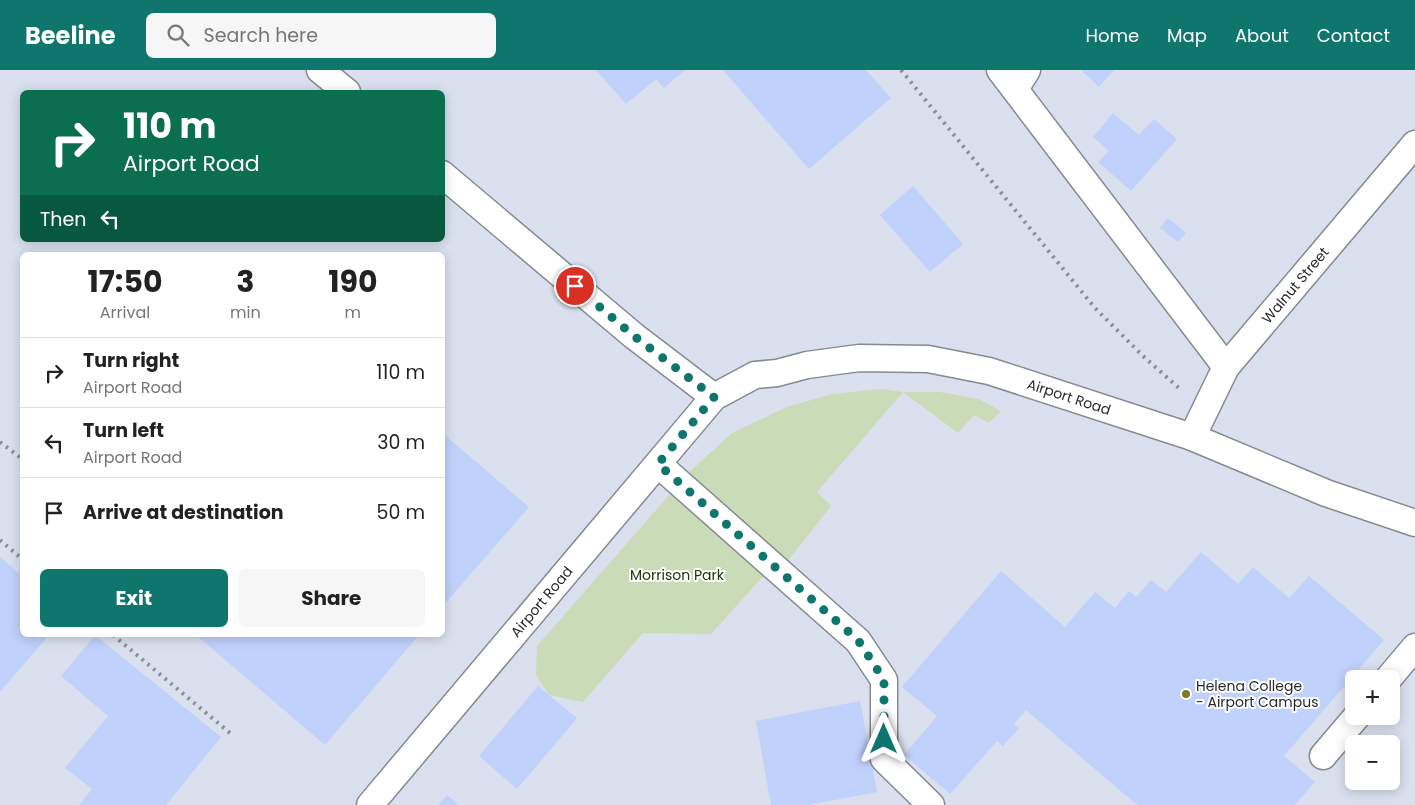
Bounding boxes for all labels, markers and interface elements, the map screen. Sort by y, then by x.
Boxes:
search box [146,13,496,58]
text: Beeline [25,19,116,52]
icon: search [164,21,192,49]
text: Search here [204,22,318,49]
text: Home [1085,23,1139,48]
text: Map [1167,23,1207,48]
text: About [1235,23,1289,48]
text: Contact [1317,23,1390,48]
text: 110 m [123,101,217,150]
icon: right [40,110,105,175]
text: Airport Road [123,148,260,179]
icon: left [96,205,124,233]
text: Then [40,206,86,233]
street label: Walnut Street [1257,243,1333,328]
text: 17:50 [88,260,162,303]
text: 3 [236,260,254,303]
text: 190 [328,260,377,303]
pin [554,265,596,307]
icon: arrive [561,272,589,300]
text: Arrival [100,301,150,324]
text: min [230,301,261,324]
text: m [345,301,361,324]
text: Turn right [83,347,179,374]
icon: right [40,359,68,387]
text: 110 m [376,359,425,386]
street label: Airport Road [1024,374,1113,420]
text: Airport Road [83,376,182,399]
text: Turn left [83,417,164,444]
icon: left [40,429,68,457]
text: 30 m [377,429,425,456]
text: Airport Road [83,446,182,469]
icon: arrive [40,499,68,527]
text: Arrive at destination [83,499,284,526]
text: 50 m [376,499,425,526]
street label: Airport Road [506,562,577,641]
park label: Morrison Park [630,565,725,585]
button: Exit [40,569,228,627]
button: Share [238,569,425,627]
map controls [1345,670,1400,790]
button: + [1345,670,1400,725]
place label: Helena College - Airport Campus [1196,676,1318,712]
marker: Helena College - Airport Campus [1180,688,1192,700]
position arrow [857,712,909,764]
button: − [1345,735,1400,790]

